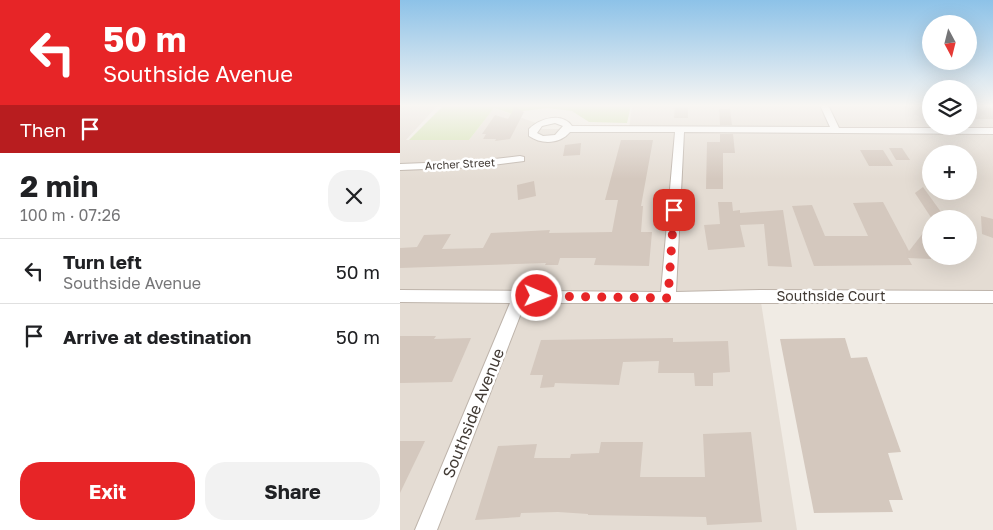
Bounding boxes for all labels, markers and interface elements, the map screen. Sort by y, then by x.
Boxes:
north arrow [922,15,978,70]
map controls [922,15,977,265]
text: 50 m [103,18,186,60]
icon: left [20,20,85,85]
text: Southside Avenue [103,60,293,87]
button: layers [922,80,977,135]
icon: arrive [76,115,104,143]
text: Then [20,118,66,141]
button: + [922,145,977,200]
street label: Archer Street [425,155,495,172]
text: 2 min [20,168,98,204]
button: close [328,170,380,222]
pin [653,189,695,231]
icon: arrive [660,196,688,224]
text: 100 m · 07:26 [20,205,121,225]
button: − [922,210,977,265]
text: Turn left [63,250,142,273]
icon: left [20,257,48,285]
text: 50 m [336,260,380,283]
position arrow [510,269,562,321]
text: Southside Avenue [63,273,201,293]
street label: Southside Court [776,287,886,304]
icon: arrive [20,322,48,350]
text: Arrive at destination [63,325,251,348]
text: 50 m [336,325,380,348]
street label: Southside Avenue [438,345,508,481]
button: Exit [20,462,195,520]
button: Share [205,462,380,520]

